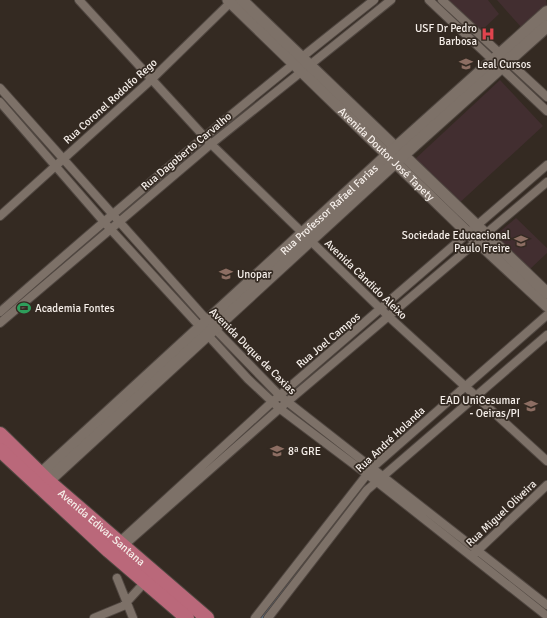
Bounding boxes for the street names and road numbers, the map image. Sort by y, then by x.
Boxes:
street label: Rua Coronel Rodolfo Rego [61,56,160,147]
street label: Avenida Doutor José Tapety [336,105,438,204]
street label: Rua Dagoberto Carvalho [138,110,234,193]
street label: Rua Professor Rafael Farias [278,162,381,258]
street label: Avenida Cândido Aleixo [322,237,410,322]
street label: Avenida Duque de Caxias [207,305,299,397]
street label: Rua Joel Campos [294,310,363,371]
street label: Rua André Holanda [353,404,428,475]
street label: Rua Miguel Oliveira [463,477,539,549]
street label: Avenida Edivar Santana [55,487,148,569]

